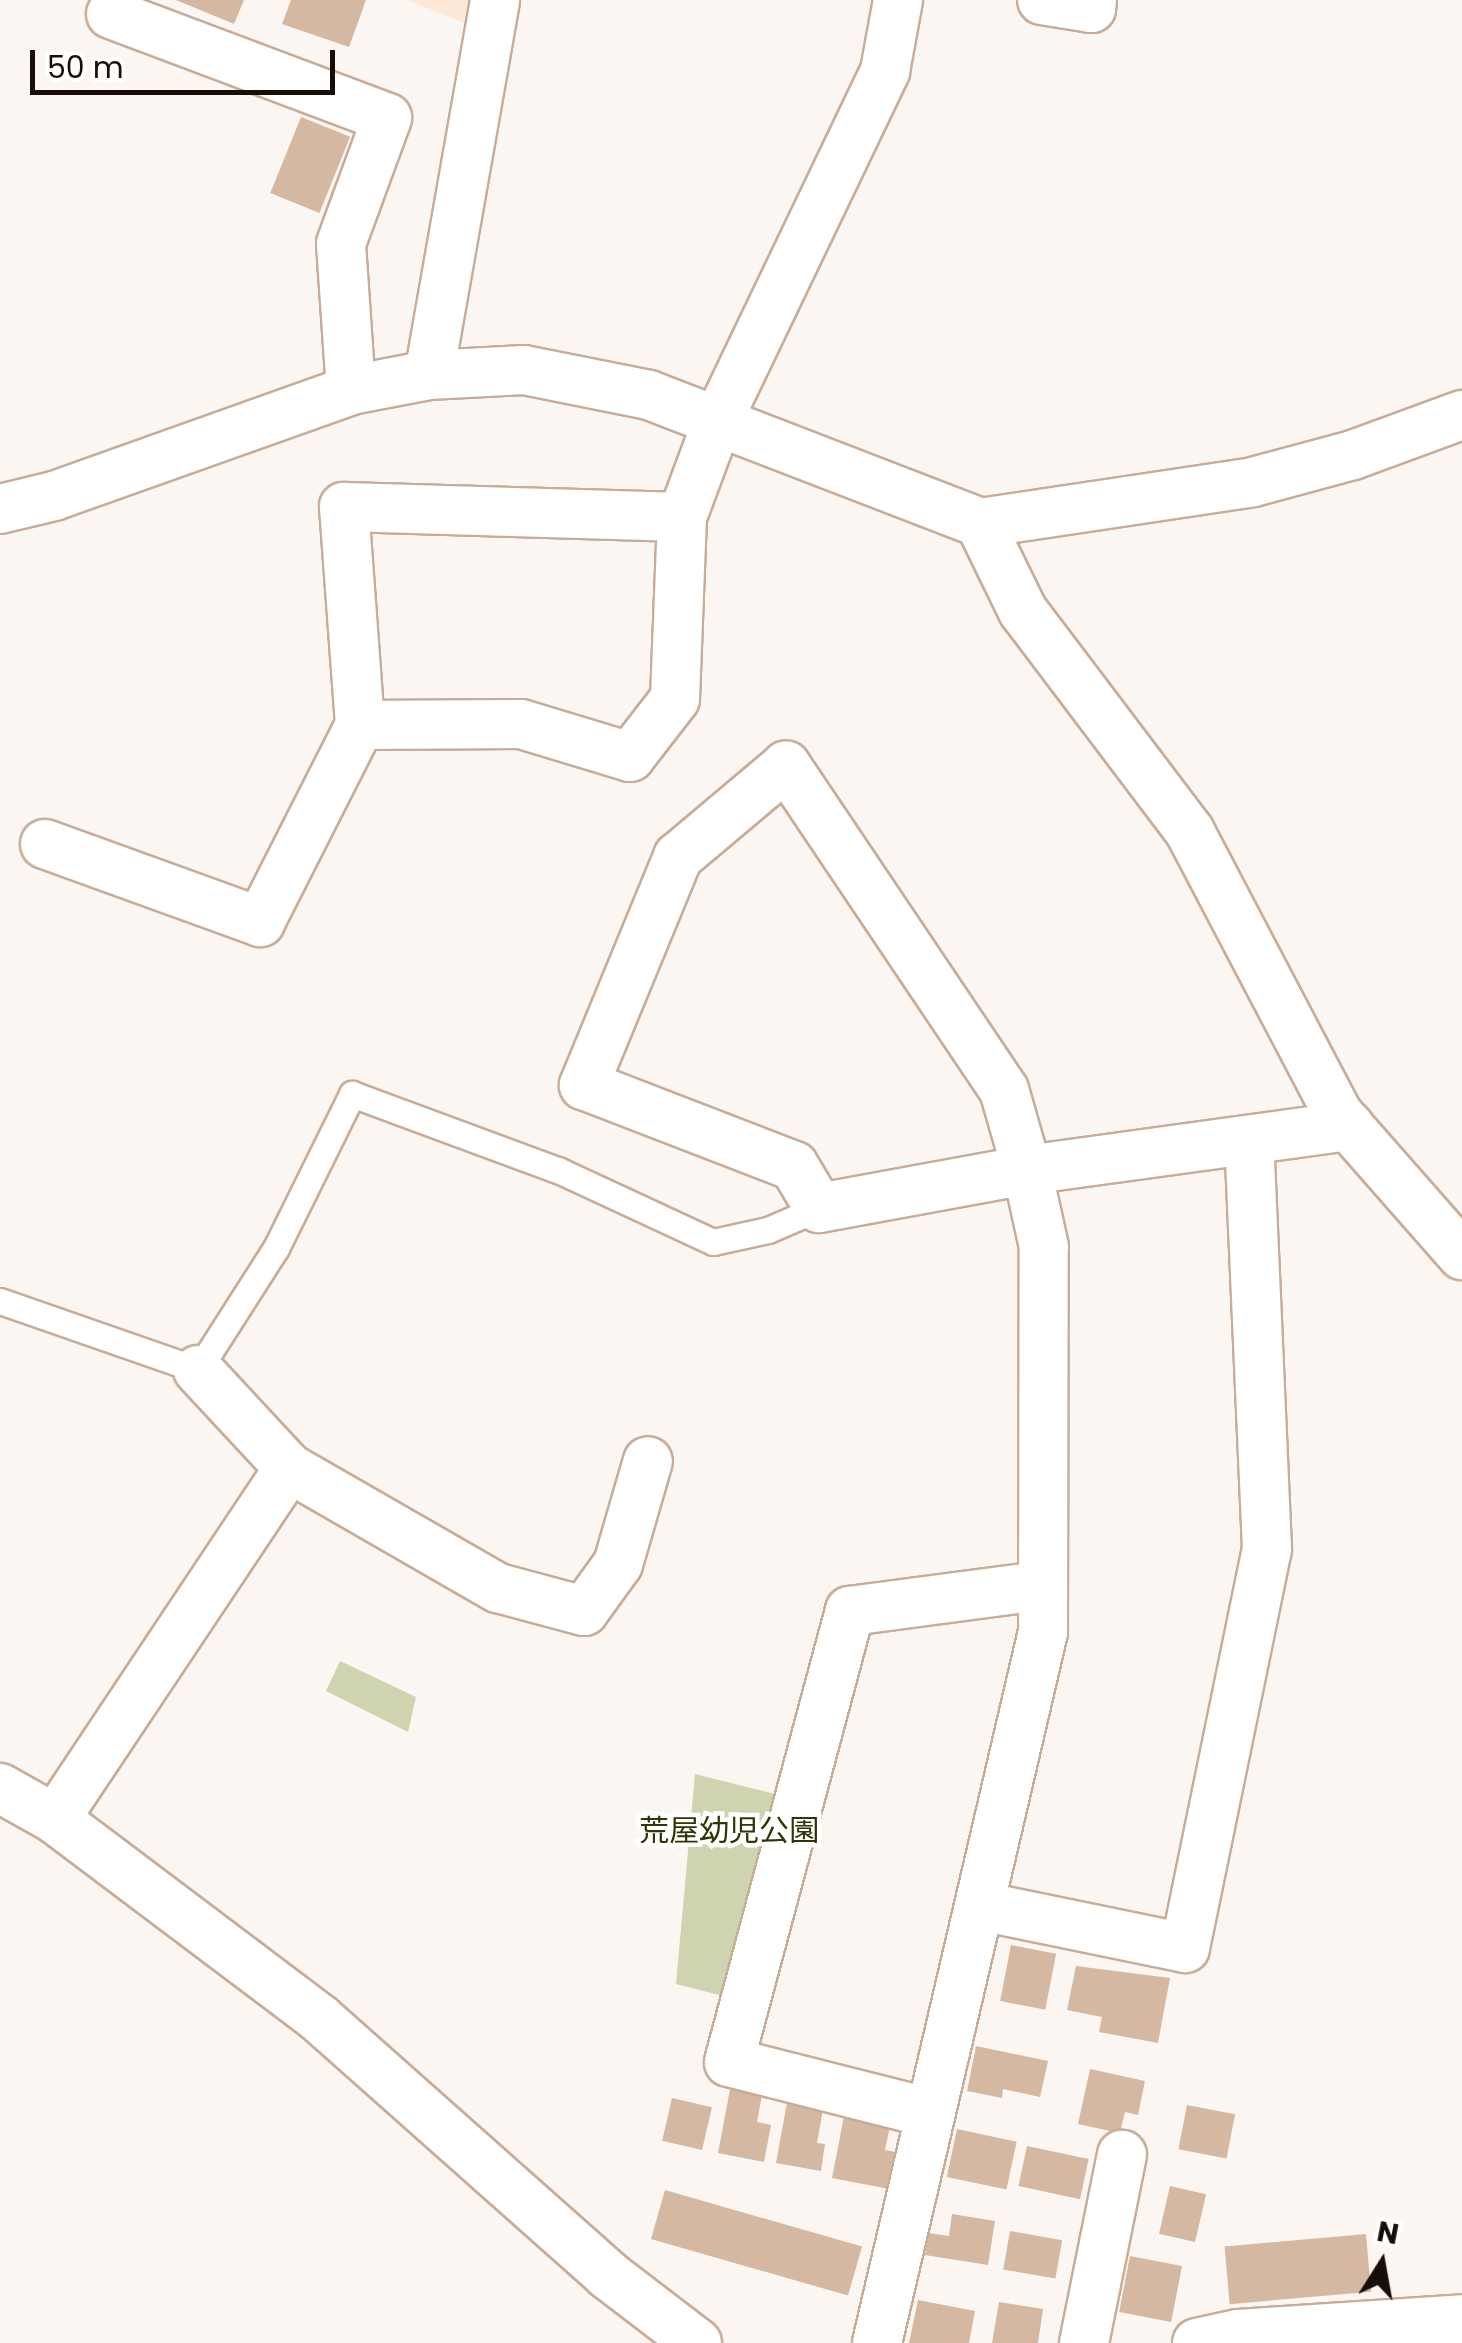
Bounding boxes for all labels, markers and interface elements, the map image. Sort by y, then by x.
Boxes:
scale bar [35,30,340,92]
text: 50 m [47,46,124,89]
park label: 荒屋幼児公園 [639,1813,819,1849]
text: N [1374,2212,1402,2254]
north arrow [1332,2213,1432,2313]

